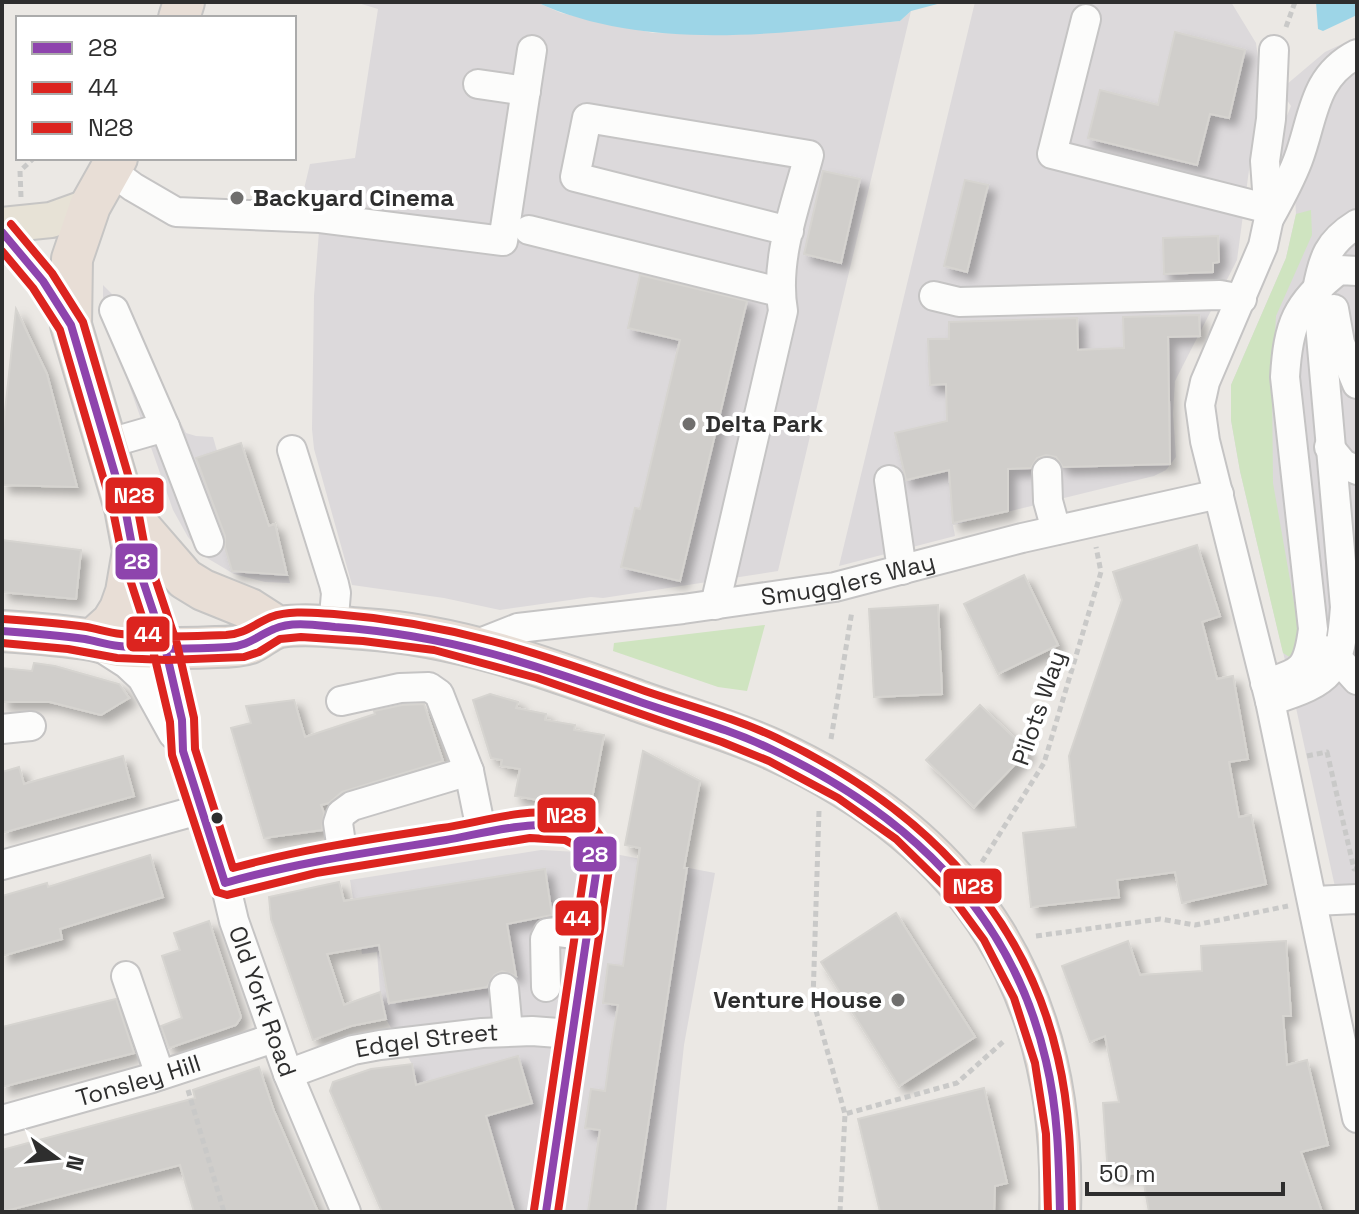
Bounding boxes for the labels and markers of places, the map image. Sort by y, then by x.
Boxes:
place label: Backyard Cinema [253,182,454,213]
marker: Backyard Cinema [228,189,246,207]
place label: Delta Park [705,408,824,439]
marker: Delta Park [680,415,698,433]
unlabelled marker [209,810,225,826]
place label: Venture House [713,984,882,1015]
marker: Venture House [889,991,907,1009]

